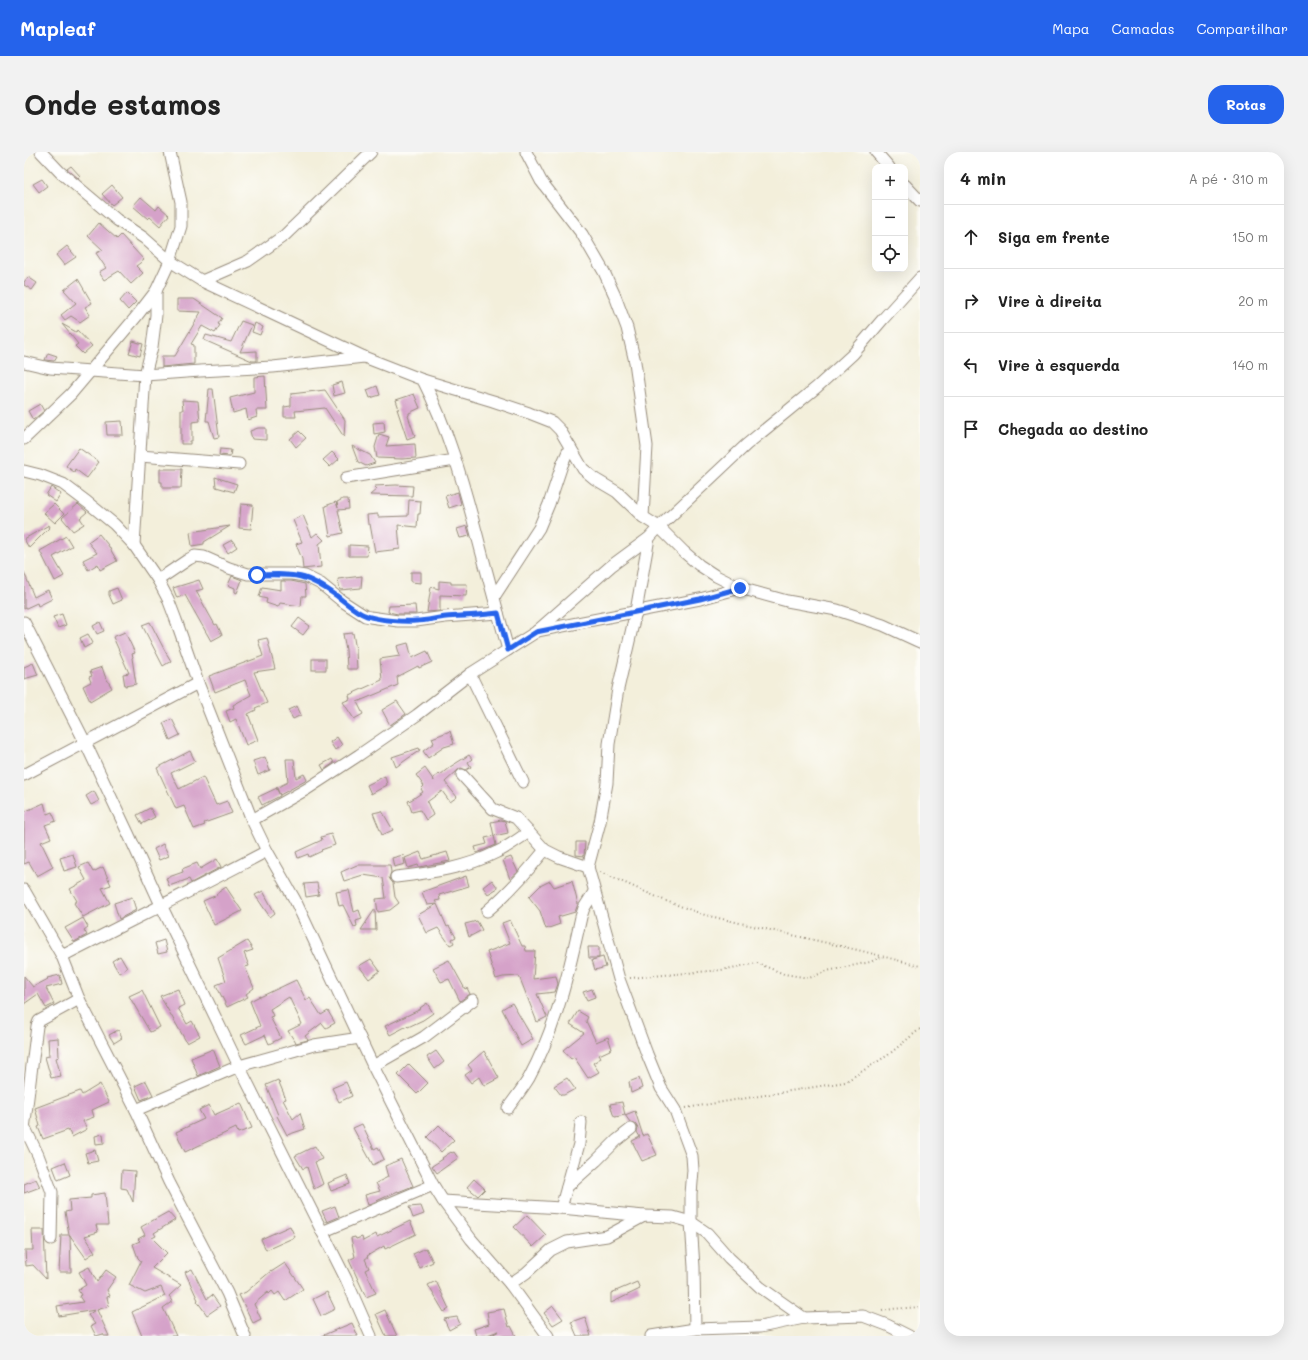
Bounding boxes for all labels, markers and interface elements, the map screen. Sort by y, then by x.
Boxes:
text: Mapleaf [20,16,95,41]
text: Mapa [1052,19,1090,38]
text: Camadas [1112,19,1175,38]
text: Compartilhar [1197,19,1288,38]
button: Rotas [1208,85,1284,124]
text: Onde estamos [24,86,221,122]
map controls [872,164,908,272]
button: + [872,164,908,200]
text: 4 min [960,167,1006,189]
text: A pé · 310 m [1189,170,1268,187]
button: − [872,200,908,236]
icon: ahead [960,226,982,248]
text: Siga em frente [998,227,1110,247]
text: 150 m [1232,228,1268,245]
button: locate [872,236,908,272]
icon: right [960,290,982,312]
text: Vire à direita [998,291,1102,311]
text: 20 m [1238,292,1268,309]
icon: left [960,354,982,376]
text: Vire à esquerda [998,355,1120,375]
text: 140 m [1232,356,1268,373]
icon: arrive [960,418,982,440]
text: Chegada ao destino [998,419,1148,439]
route start [248,566,266,584]
route end [731,579,749,597]

